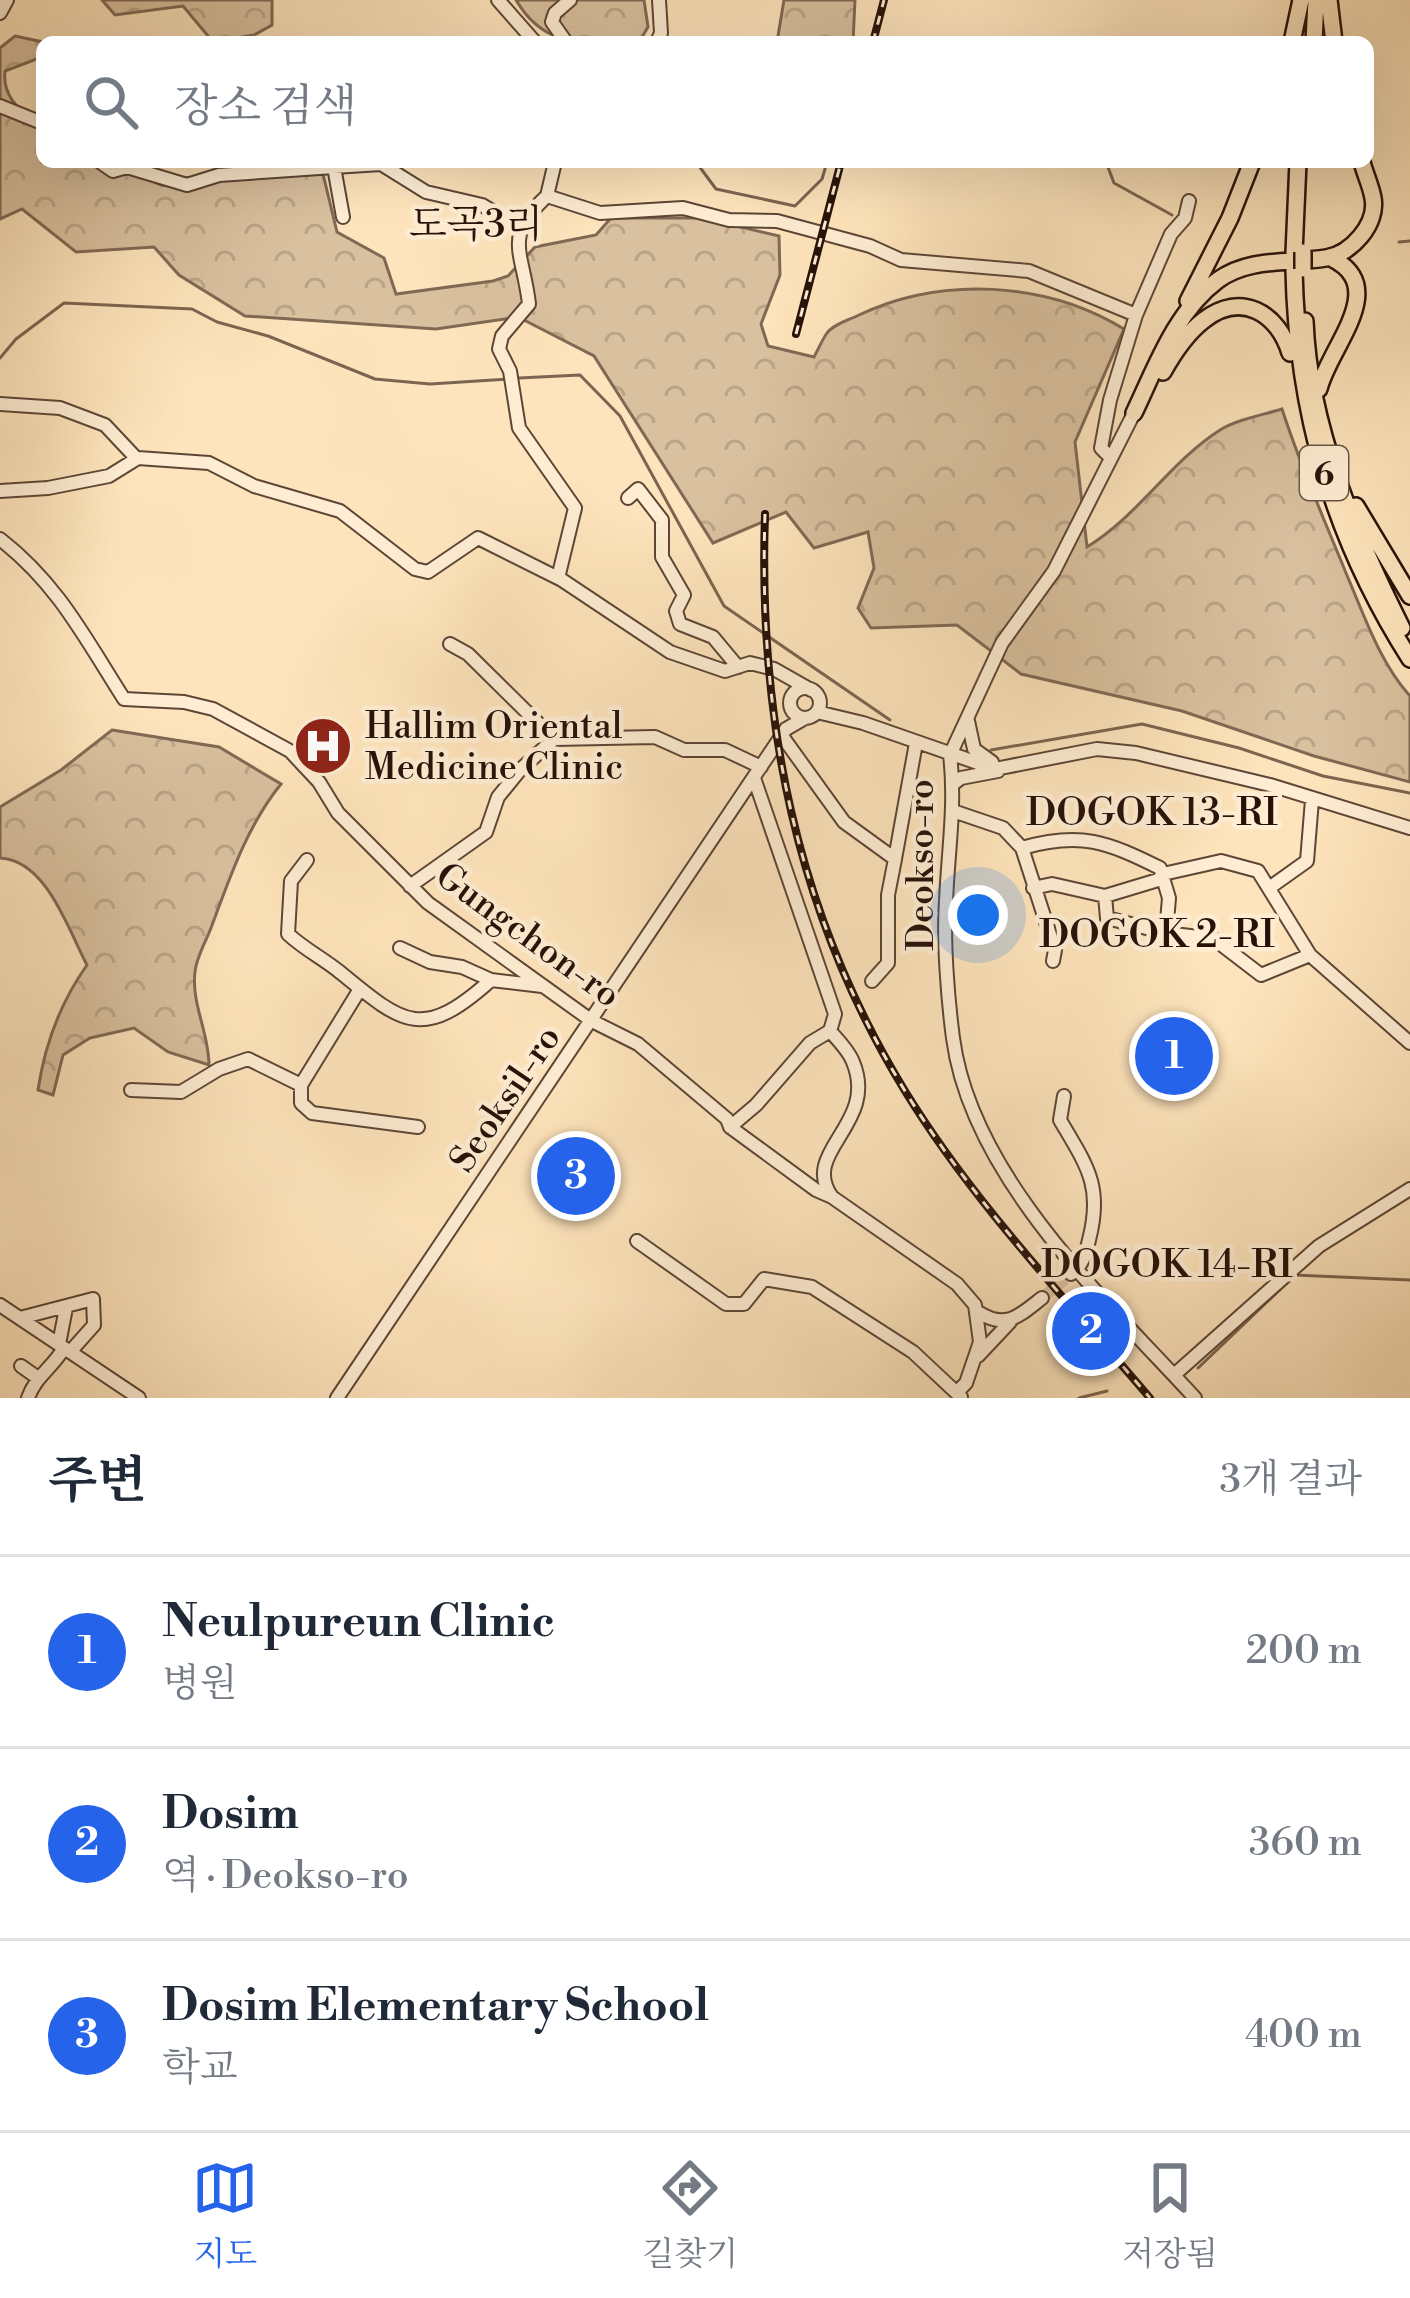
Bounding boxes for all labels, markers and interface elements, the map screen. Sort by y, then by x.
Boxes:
search box [36,36,1374,168]
icon: search [78,69,144,135]
text: 장소 검색 [174,79,357,136]
district label: 도곡3리 [409,201,543,250]
road number: 6 [1300,446,1348,500]
place label: Hallim Oriental Medicine Clinic [365,705,623,791]
hospital icon: Hallim Oriental Medicine Clinic [292,715,354,777]
street label: Deokso-ro [900,779,945,951]
district label: DOGOK 13-RI [1026,789,1278,838]
street label: Gungchon-ro [426,854,629,1018]
your location [948,885,1008,945]
district label: DOGOK 2-RI [1039,911,1275,960]
pin: 1 [1135,1011,1213,1101]
street label: Seoksil-ro [441,1018,571,1181]
pin: 3 [537,1131,615,1221]
district label: DOGOK 14-RI [1041,1241,1293,1290]
pin: 2 [1052,1286,1130,1376]
text: 주변 [48,1450,147,1514]
text: 3개 결과 [1219,1456,1362,1505]
text: Neulpureun Clinic [162,1594,555,1651]
text: 1 [78,1627,96,1676]
text: 200 m [1246,1627,1362,1676]
text: 병원 [162,1660,237,1709]
text: Dosim [162,1786,299,1843]
text: 2 [75,1819,99,1868]
text: 360 m [1249,1819,1362,1868]
text: 역 · Deokso-ro [162,1852,409,1901]
text: Dosim Elementary School [162,1978,709,2035]
text: 3 [75,2011,99,2060]
text: 400 m [1245,2011,1362,2060]
text: 학교 [162,2044,237,2093]
tab: 지도 [192,2155,258,2276]
tab: 길찾기 [642,2155,738,2276]
tab: 저장됨 [1122,2155,1218,2276]

